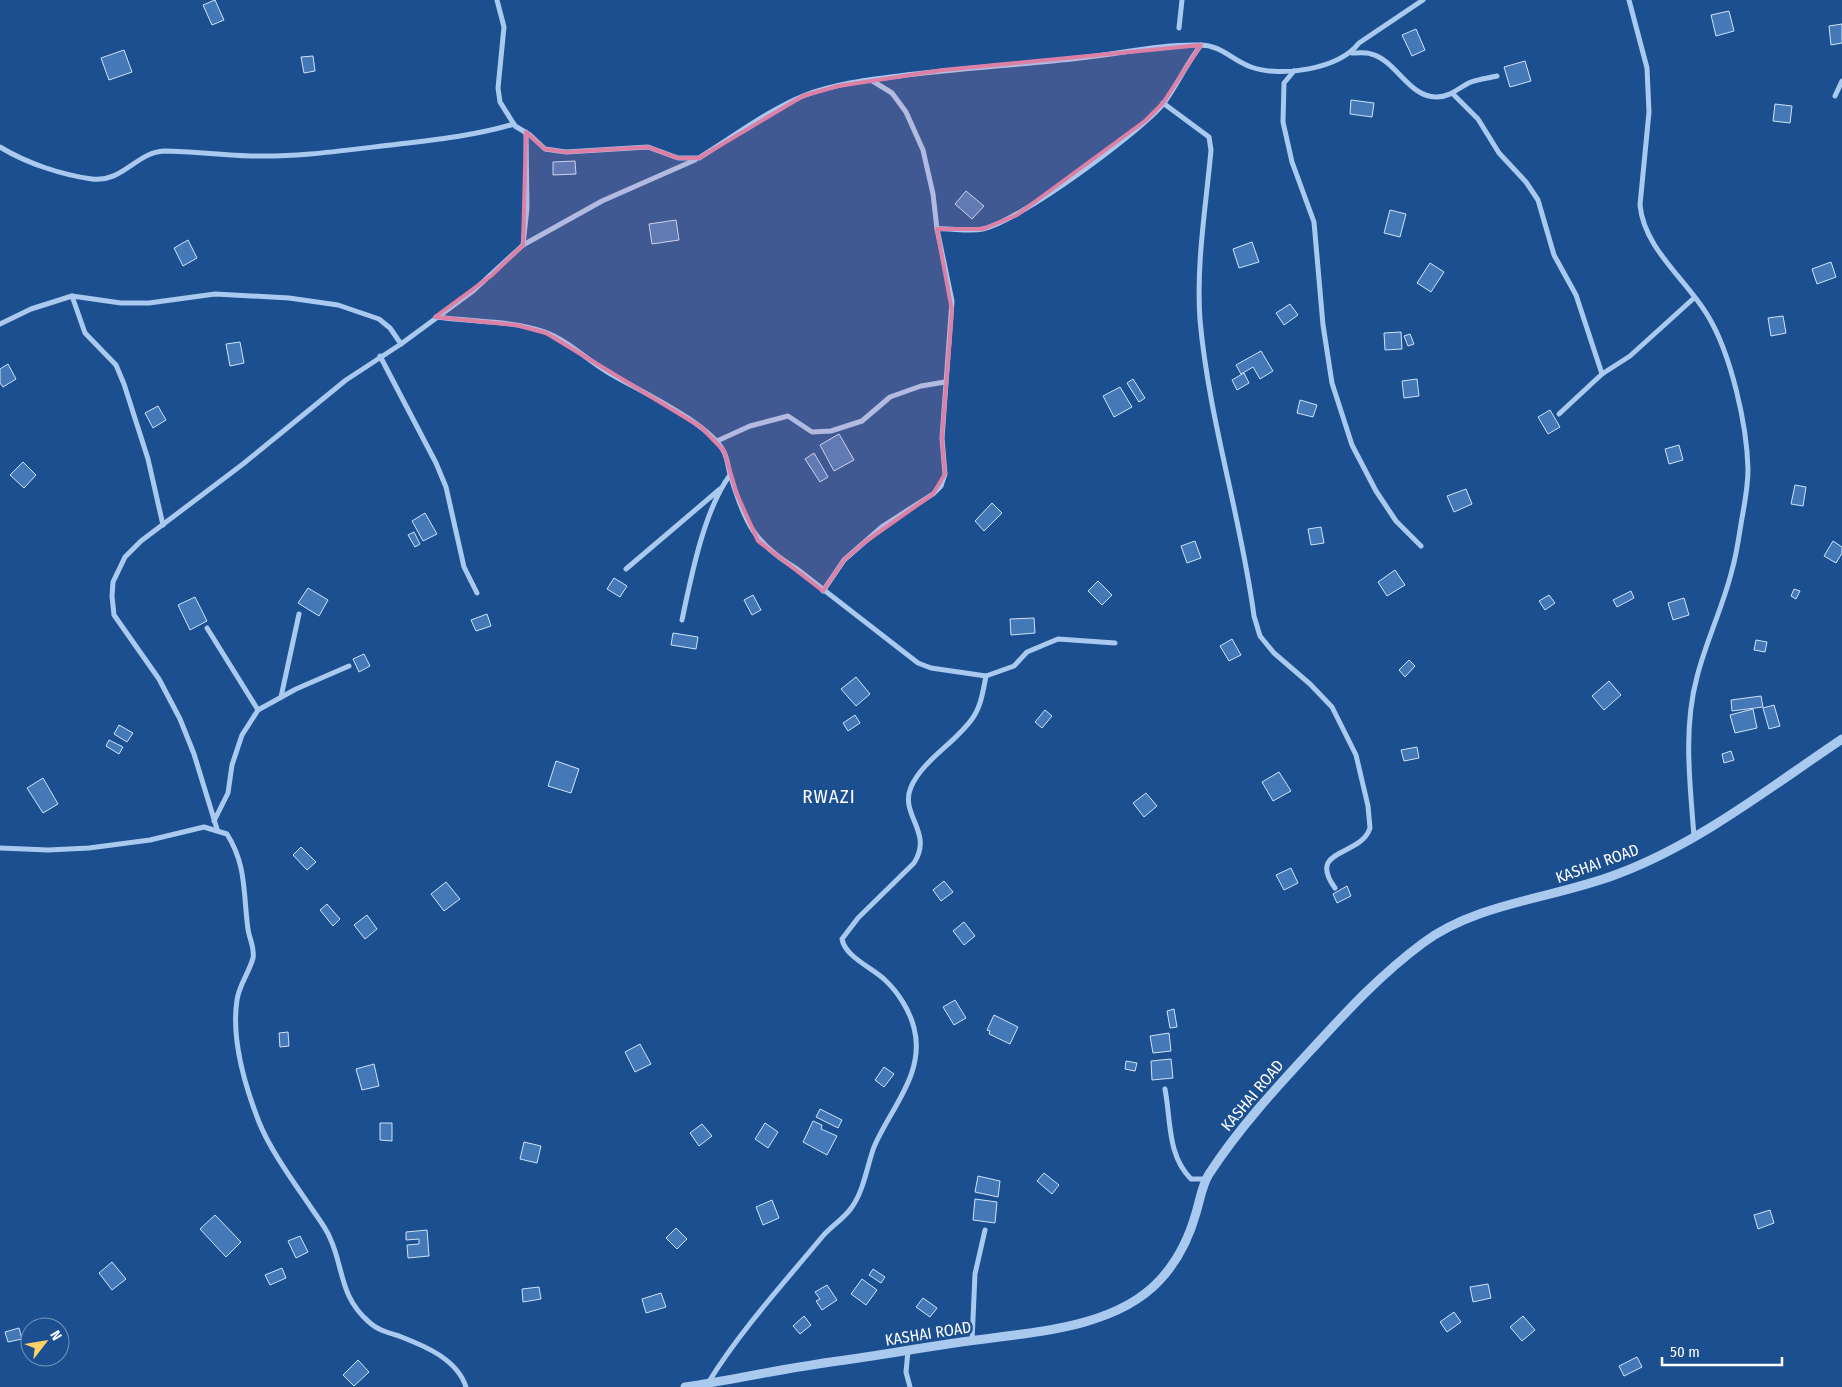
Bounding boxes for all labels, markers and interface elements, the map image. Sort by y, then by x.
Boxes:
district label: RWAZI [802,785,856,808]
street label: KASHAI ROAD [1553,840,1641,887]
street label: KASHAI ROAD [1217,1056,1288,1135]
north arrow [20,1317,70,1367]
street label: KASHAI ROAD [884,1317,973,1350]
text: N [46,1328,65,1344]
scale bar [1662,1334,1782,1366]
text: 50 m [1670,1343,1700,1361]

